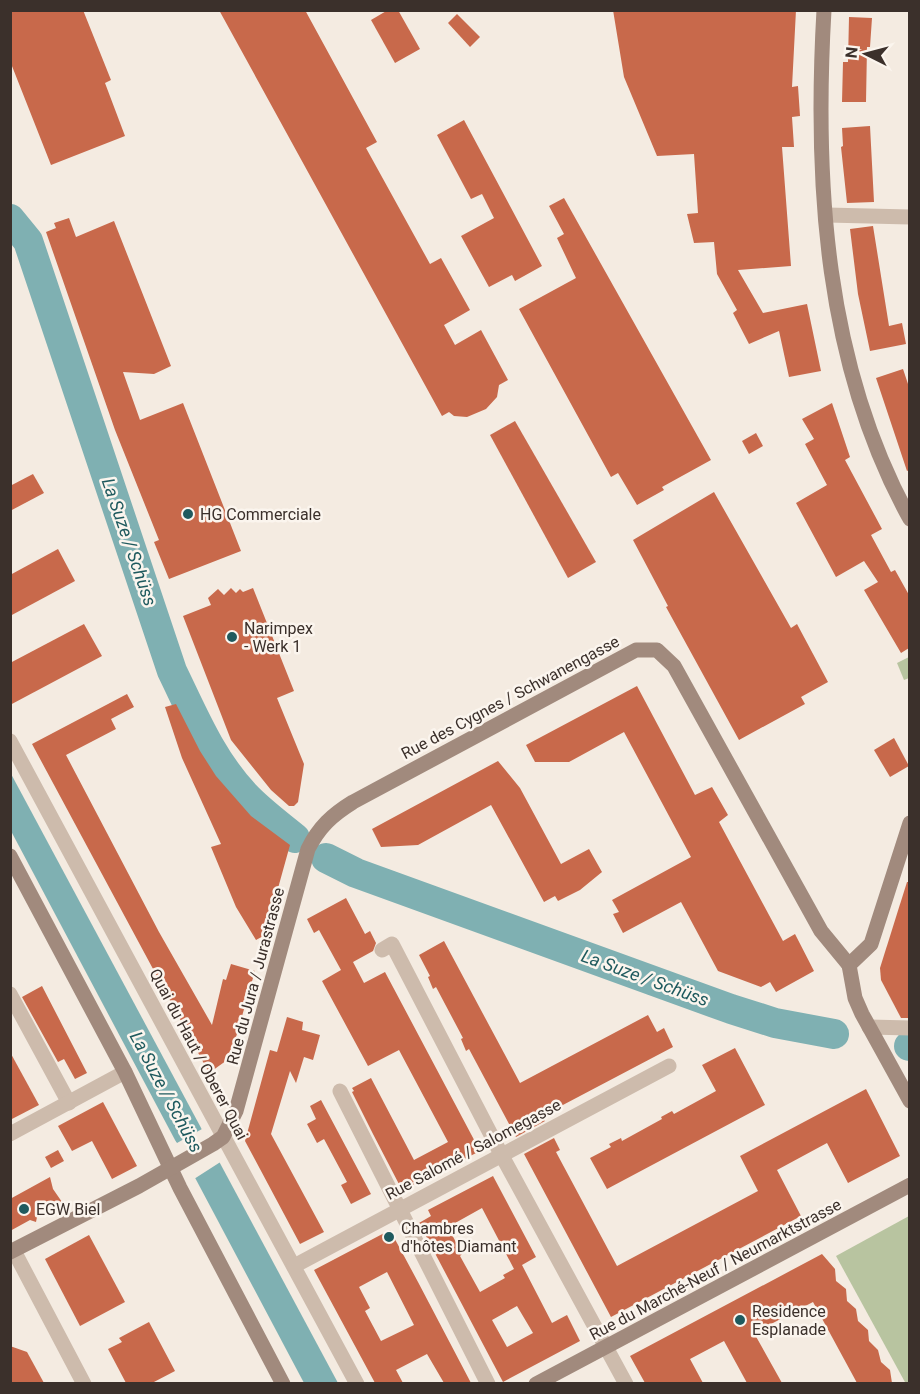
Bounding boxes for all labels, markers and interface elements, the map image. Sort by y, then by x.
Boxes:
north arrow [836,24,896,84]
text: N [842,46,862,59]
water label: La Suze / Schüss [98,475,161,609]
place label: HG Commerciale [200,505,321,524]
marker: HG Commerciale [181,507,195,521]
place label: Narimpex - Werk 1 [244,619,313,656]
marker: Narimpex - Werk 1 [225,630,239,644]
street label: Rue des Cygnes / Schwanengasse [398,632,622,763]
street label: Rue du Jura / Jurastrasse [223,885,288,1067]
water label: La Suze / Schüss [579,945,712,1010]
street label: Quai du Haut / Oberer Quai [145,965,252,1143]
water label: La Suze / Schüss [126,1028,207,1156]
street label: Rue Salomé / Salomegasse [382,1095,564,1204]
street label: Rue du Marché-Neuf / Neumarktstrasse [586,1195,844,1344]
place label: EGW Biel [36,1200,100,1219]
marker: EGW Biel [17,1202,31,1216]
place label: Chambres d'hôtes Diamant [401,1219,517,1256]
marker: Chambres d'hôtes Diamant [382,1230,396,1244]
place label: Residence Esplanade [752,1302,826,1339]
marker: Residence Esplanade [733,1313,747,1327]

